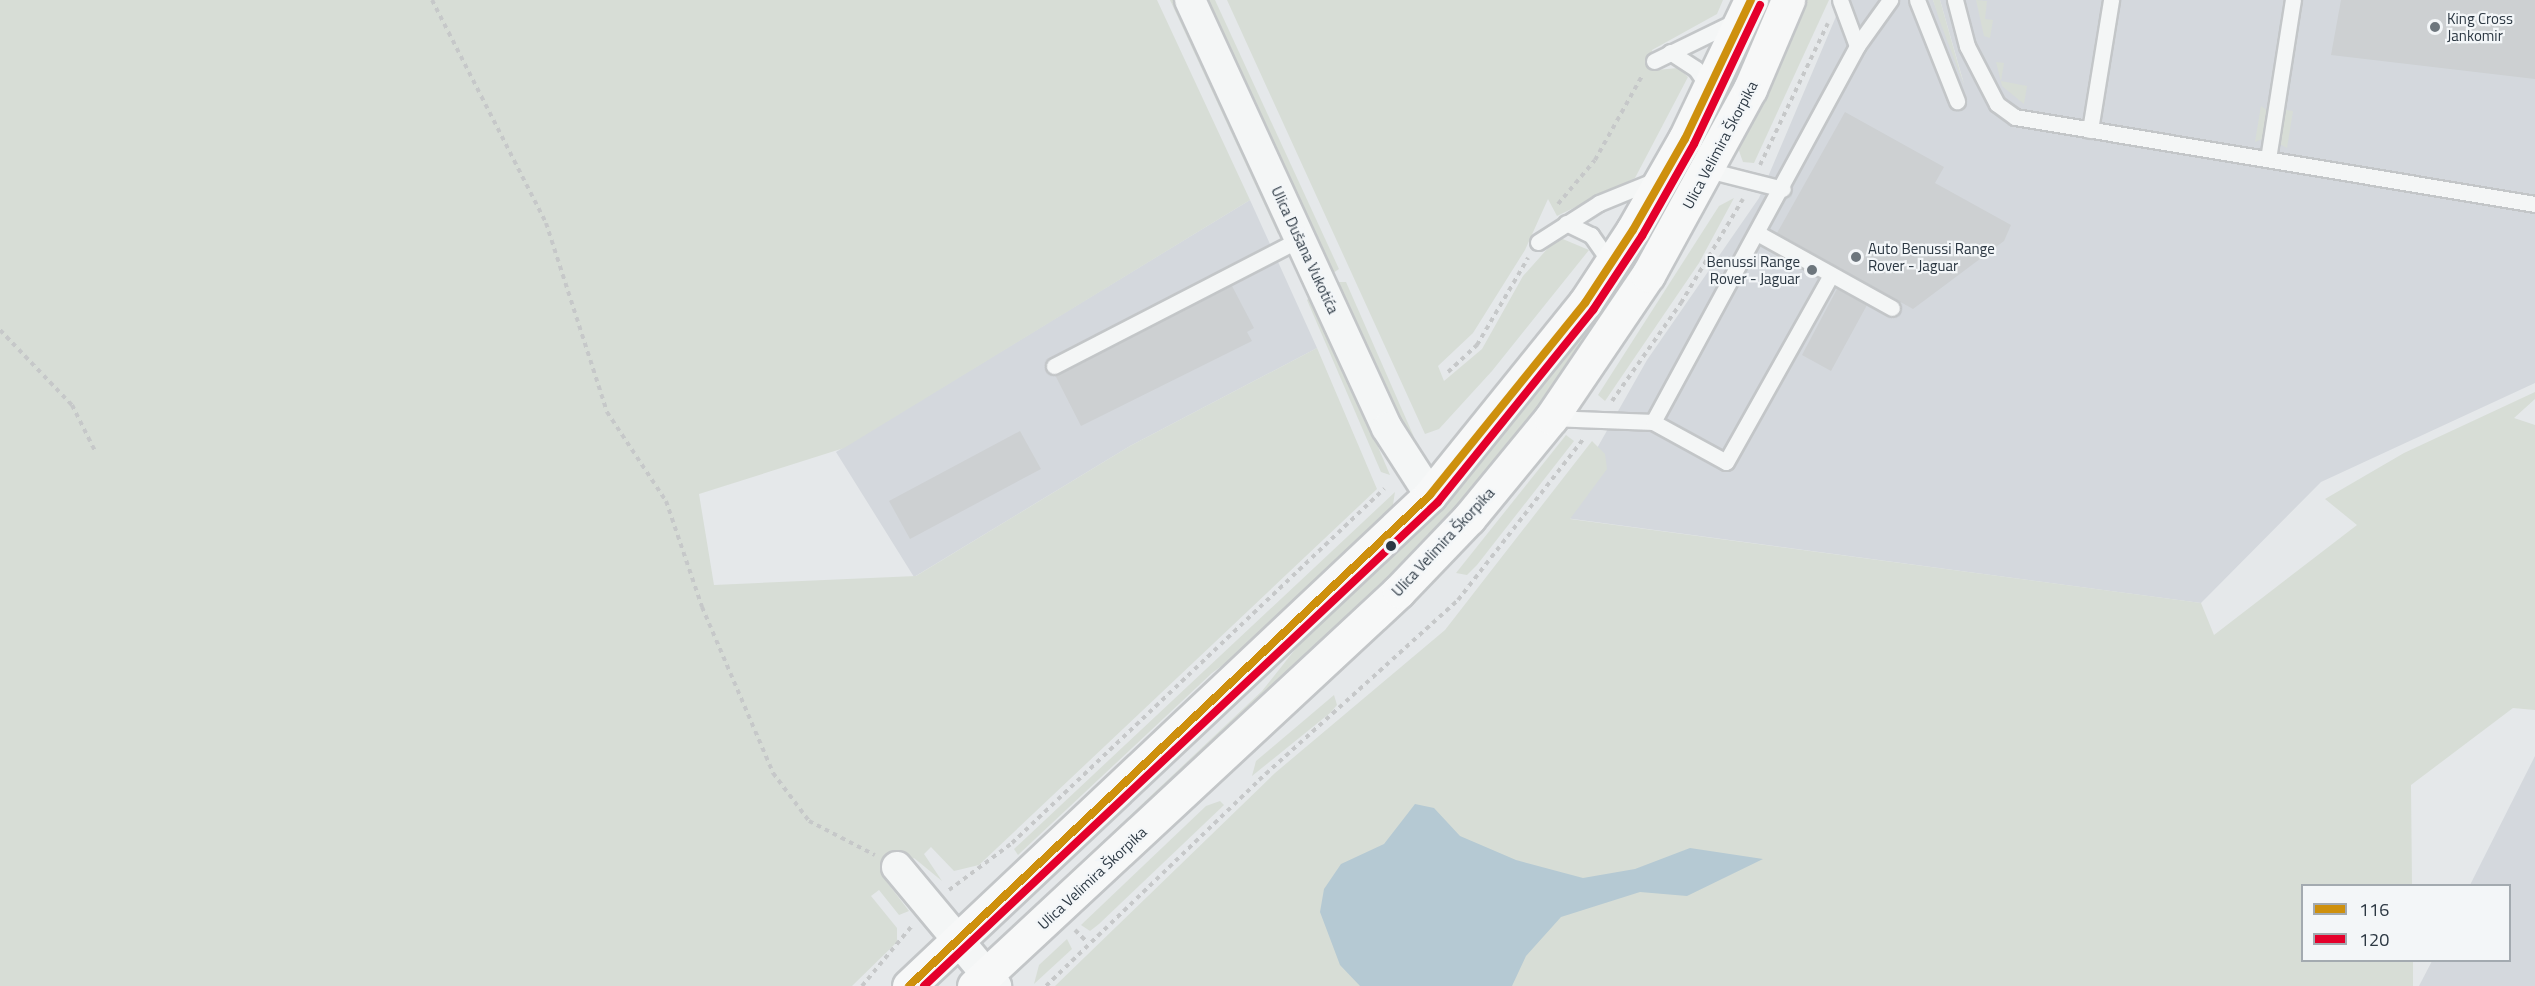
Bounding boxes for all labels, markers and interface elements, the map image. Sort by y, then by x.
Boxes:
place label: King Cross Jankomir [2447,9,2513,44]
marker: King Cross Jankomir [2428,20,2442,34]
street label: Ulica Velimira Škorpika [1679,78,1761,212]
street label: Ulica Dušana Vukotića [1268,183,1342,317]
place label: Auto Benussi Range Rover - Jaguar [1868,239,1995,274]
marker: Auto Benussi Range Rover - Jaguar [1849,250,1863,264]
place label: Benussi Range Rover - Jaguar [1707,252,1800,287]
marker: Benussi Range Rover - Jaguar [1805,263,1819,277]
street label: Ulica Velimira Škorpika [1388,484,1498,600]
unlabelled marker [1385,540,1397,552]
street label: Ulica Velimira Škorpika [1034,823,1150,933]
legend [2301,884,2511,962]
text: 116 [2359,896,2389,923]
text: 120 [2359,926,2389,953]

